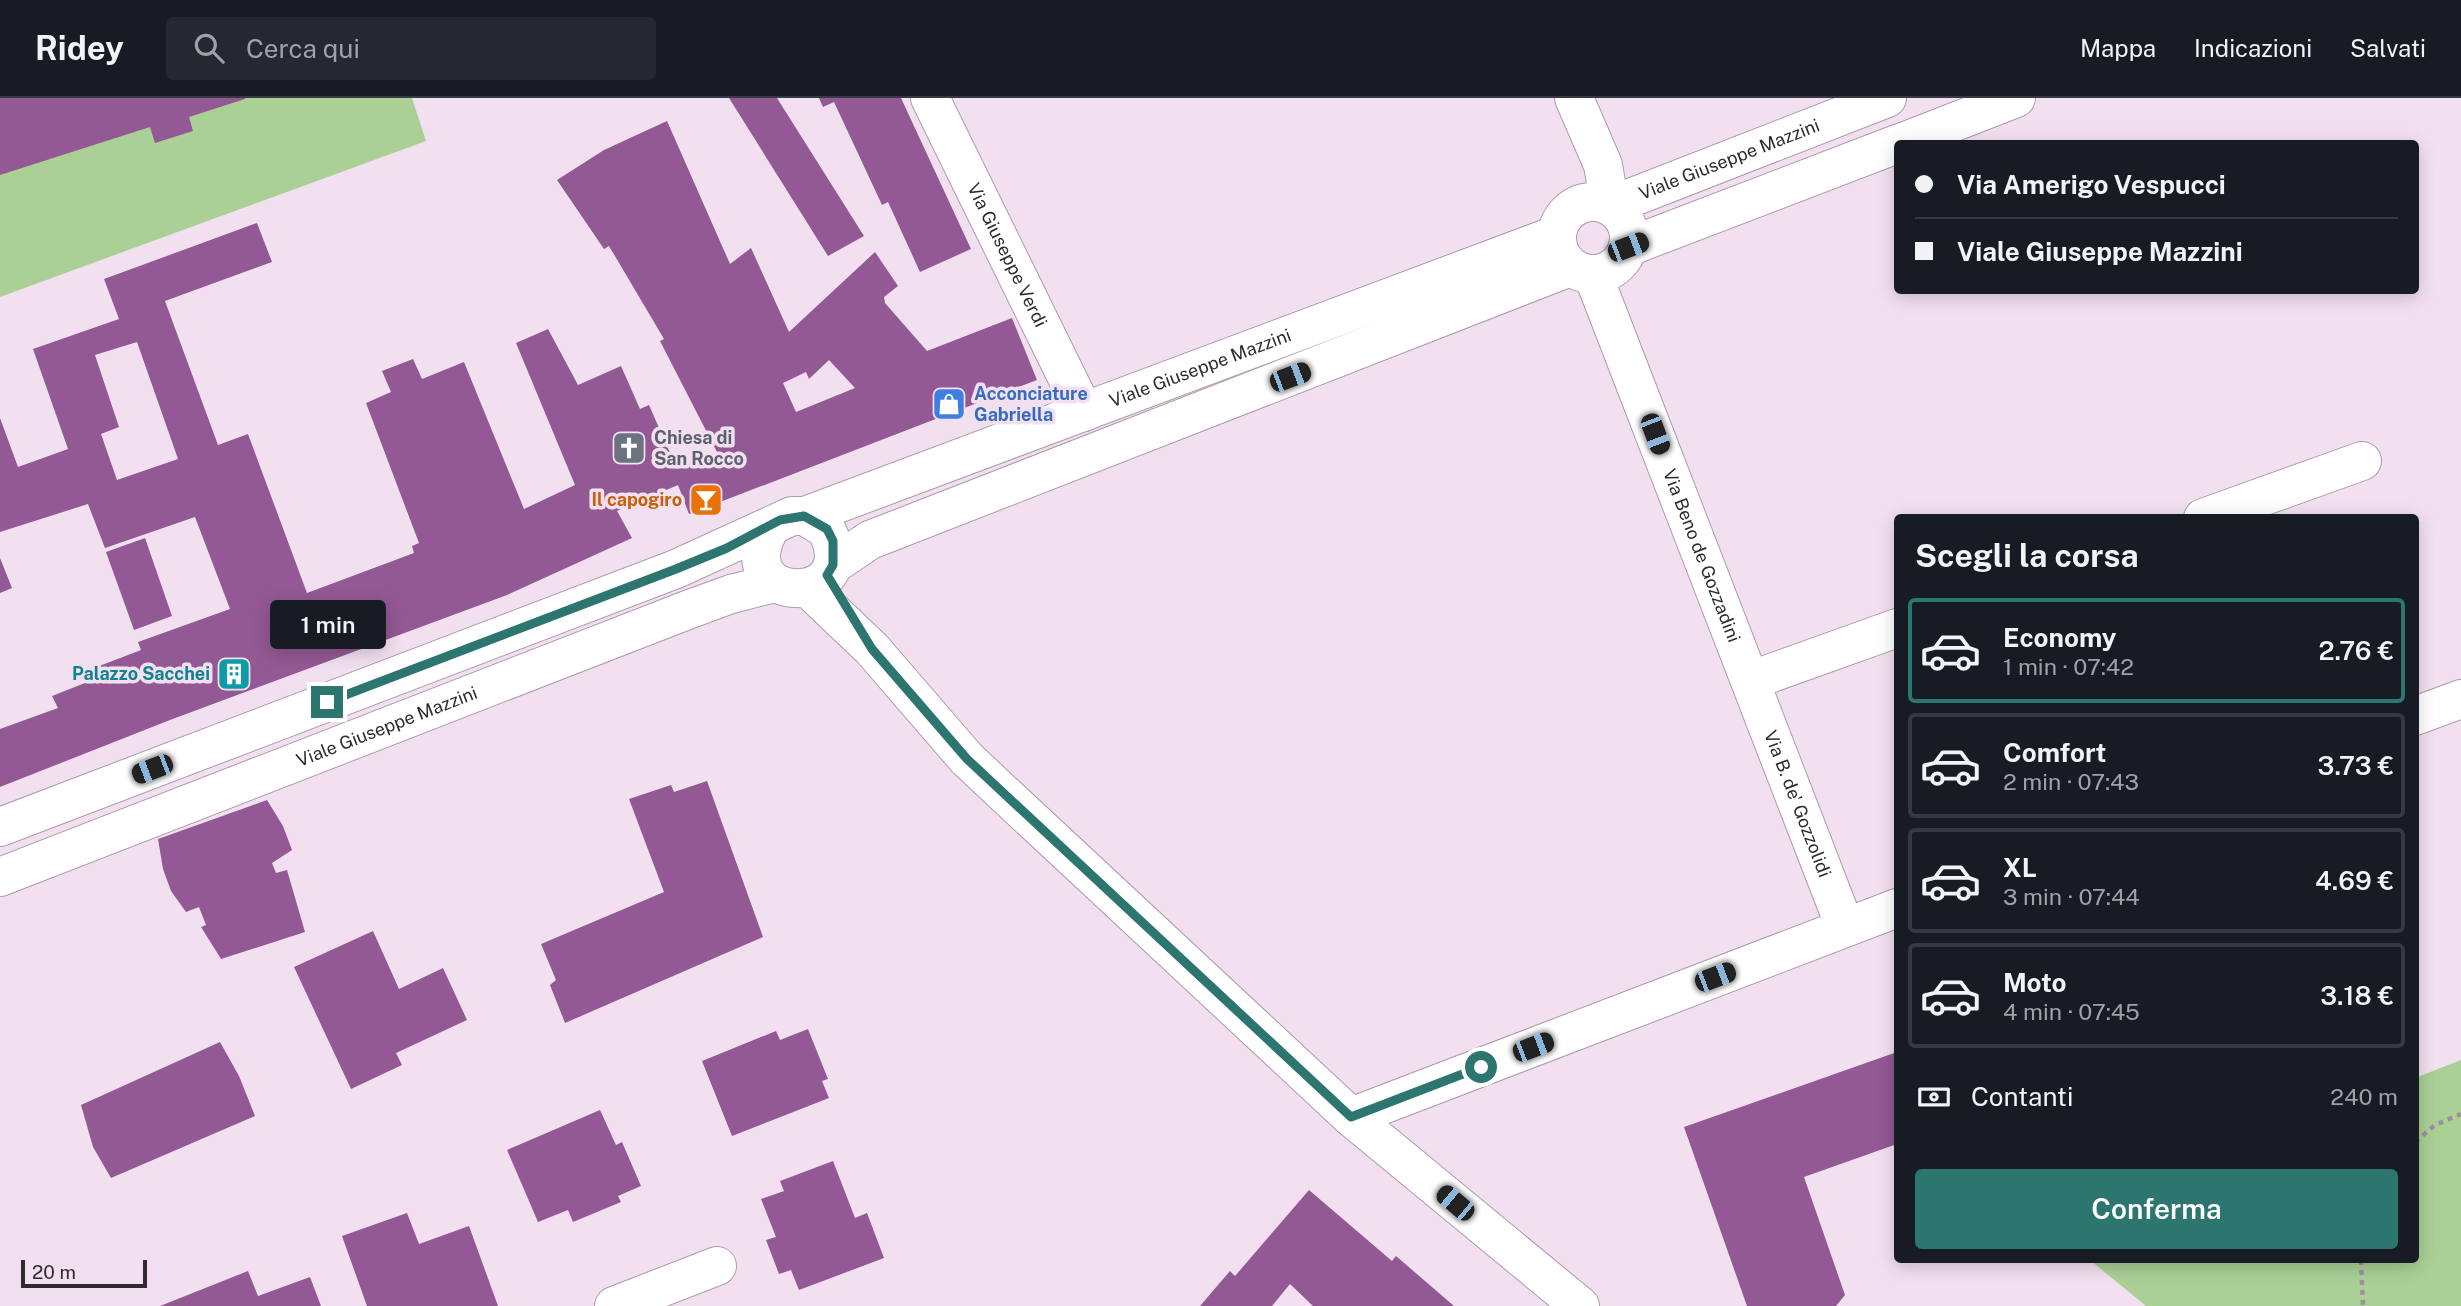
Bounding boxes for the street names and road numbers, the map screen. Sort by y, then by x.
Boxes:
street label: Viale Giuseppe Mazzini [1636,114,1822,204]
street label: Via Giuseppe Verdi [963,180,1052,330]
street label: Viale Giuseppe Mazzini [1106,324,1294,411]
street label: Via Beno de Gozzadini [1659,466,1745,645]
street label: Viale Giuseppe Mazzini [293,682,480,771]
street label: Via B. de' Gozzolidi [1760,727,1836,880]

